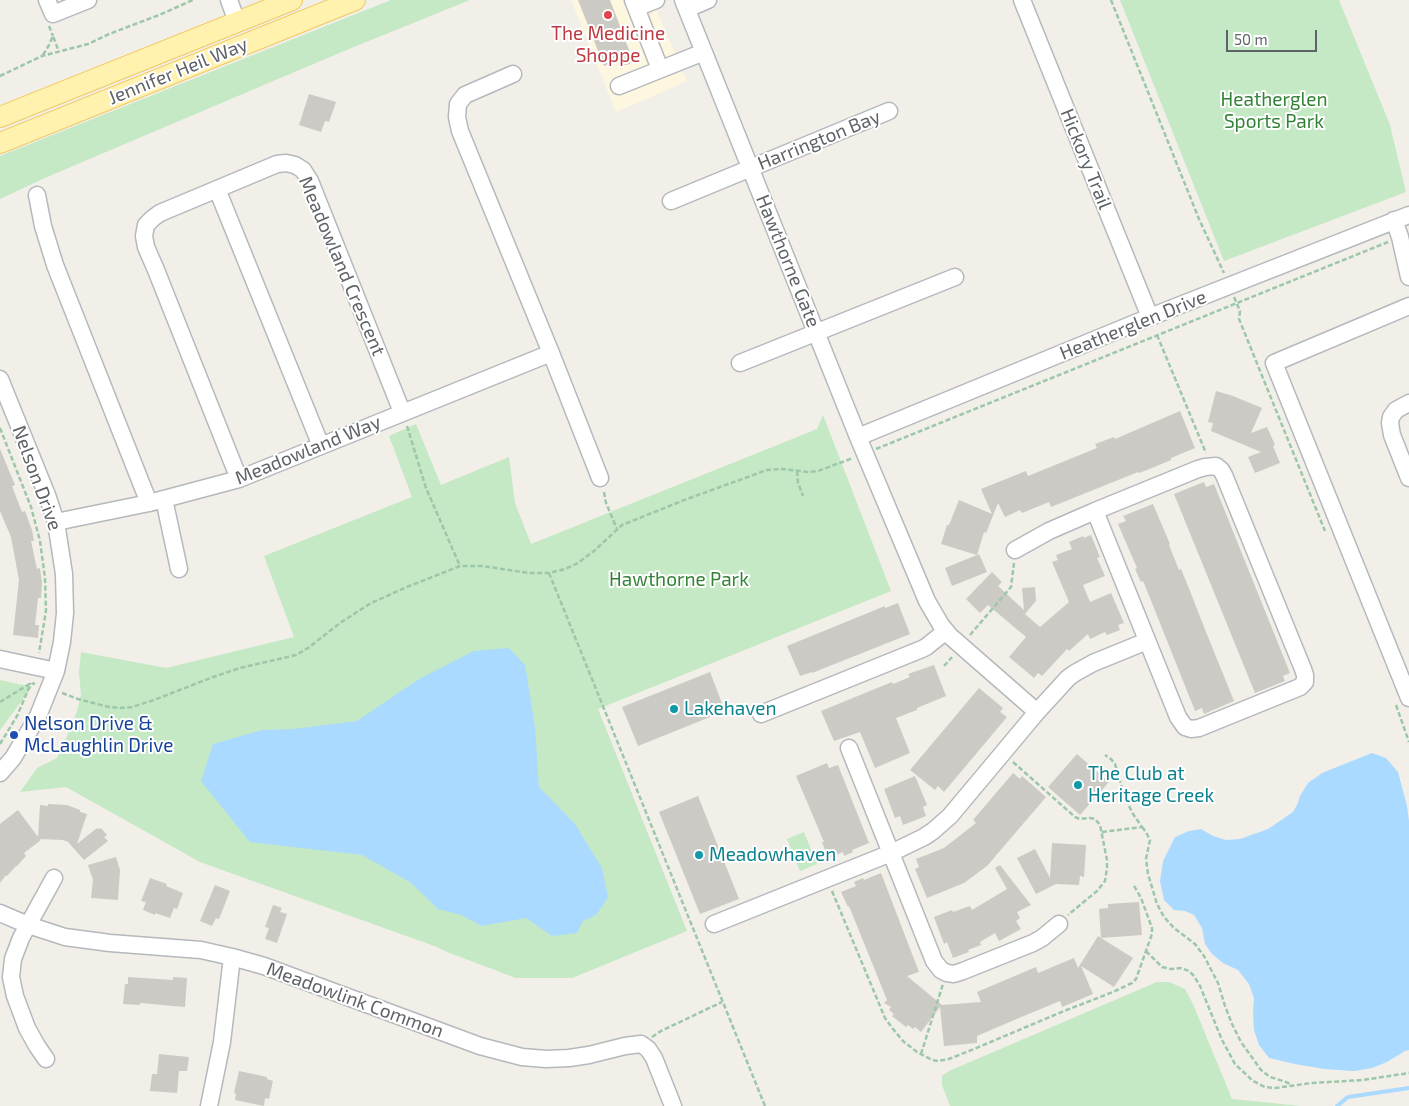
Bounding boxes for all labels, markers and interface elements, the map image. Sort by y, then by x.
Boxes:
marker: The Medicine Shoppe [602,9,614,21]
scale bar [1229,20,1320,52]
place label: The Medicine Shoppe [551,23,665,67]
text: 50 m [1234,30,1268,48]
street label: Jennifer Heil Way [105,33,251,109]
park label: Heatherglen Sports Park [1221,89,1327,133]
street label: Harrington Bay [754,105,884,175]
street label: Hickory Trail [1055,105,1117,213]
street label: Meadowland Crescent [294,173,390,359]
street label: Hawthorne Gate [751,191,825,331]
street label: Heatherglen Drive [1056,285,1210,365]
street label: Meadowland Way [232,410,384,490]
street label: Nelson Drive [7,422,67,534]
park label: Hawthorne Park [609,569,749,591]
place label: Lakehaven [684,698,776,720]
marker: Lakehaven [668,703,680,715]
place label: Nelson Drive & McLaughlin Drive [24,713,173,757]
marker: Nelson Drive & McLaughlin Drive [8,729,20,741]
place label: The Club at Heritage Creek [1088,763,1214,807]
marker: The Club at Heritage Creek [1072,779,1084,791]
place label: Meadowhaven [709,844,836,866]
marker: Meadowhaven [693,849,705,861]
street label: Meadowlink Common [263,957,447,1043]

